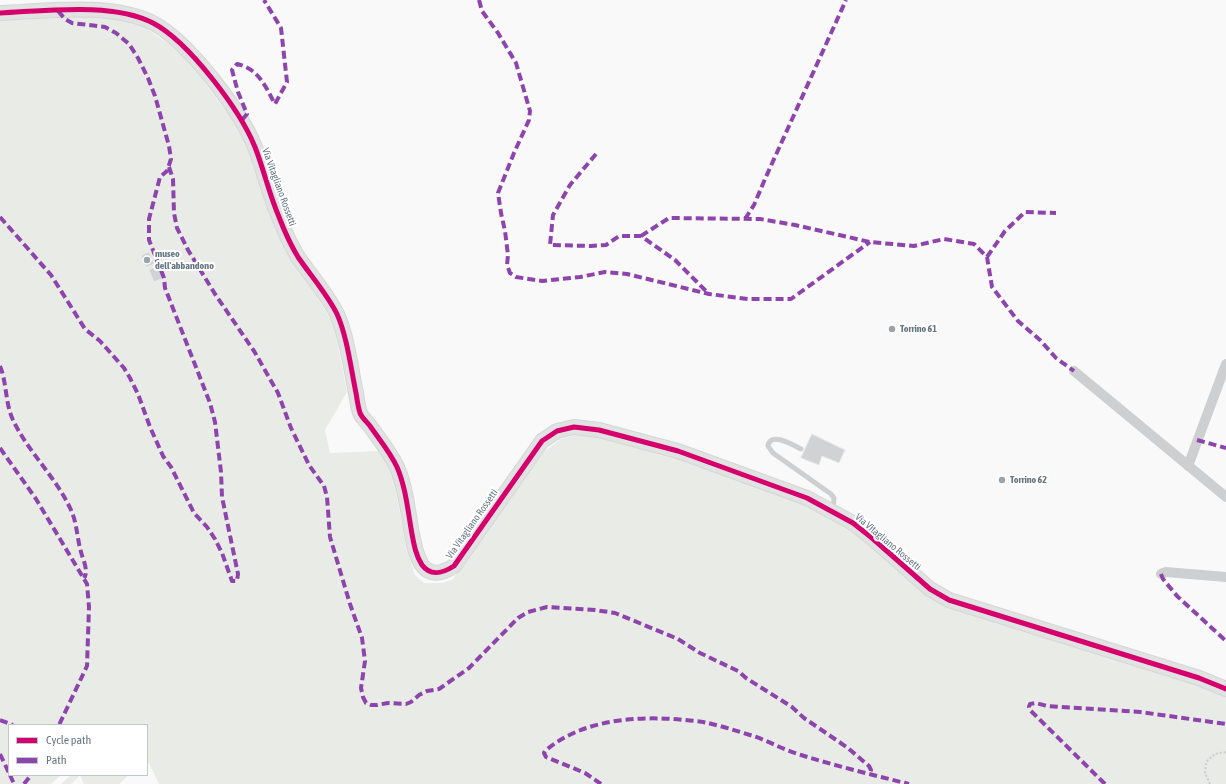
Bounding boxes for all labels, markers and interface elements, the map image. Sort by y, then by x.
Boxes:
street label: Via Vitagliano Rossetti [259,146,299,228]
place label: museo dell'abbandono [155,248,214,272]
marker: museo dell'abbandono [142,255,152,265]
place label: Torrino 61 [900,323,937,335]
marker: Torrino 61 [887,324,897,334]
place label: Torrino 62 [1010,474,1047,486]
marker: Torrino 62 [997,475,1007,485]
street label: Via Vitagliano Rossetti [444,487,500,561]
street label: Via Vitagliano Rossetti [853,511,923,573]
legend [8,724,148,776]
text: Cycle path [46,733,91,747]
text: Path [46,753,67,767]

